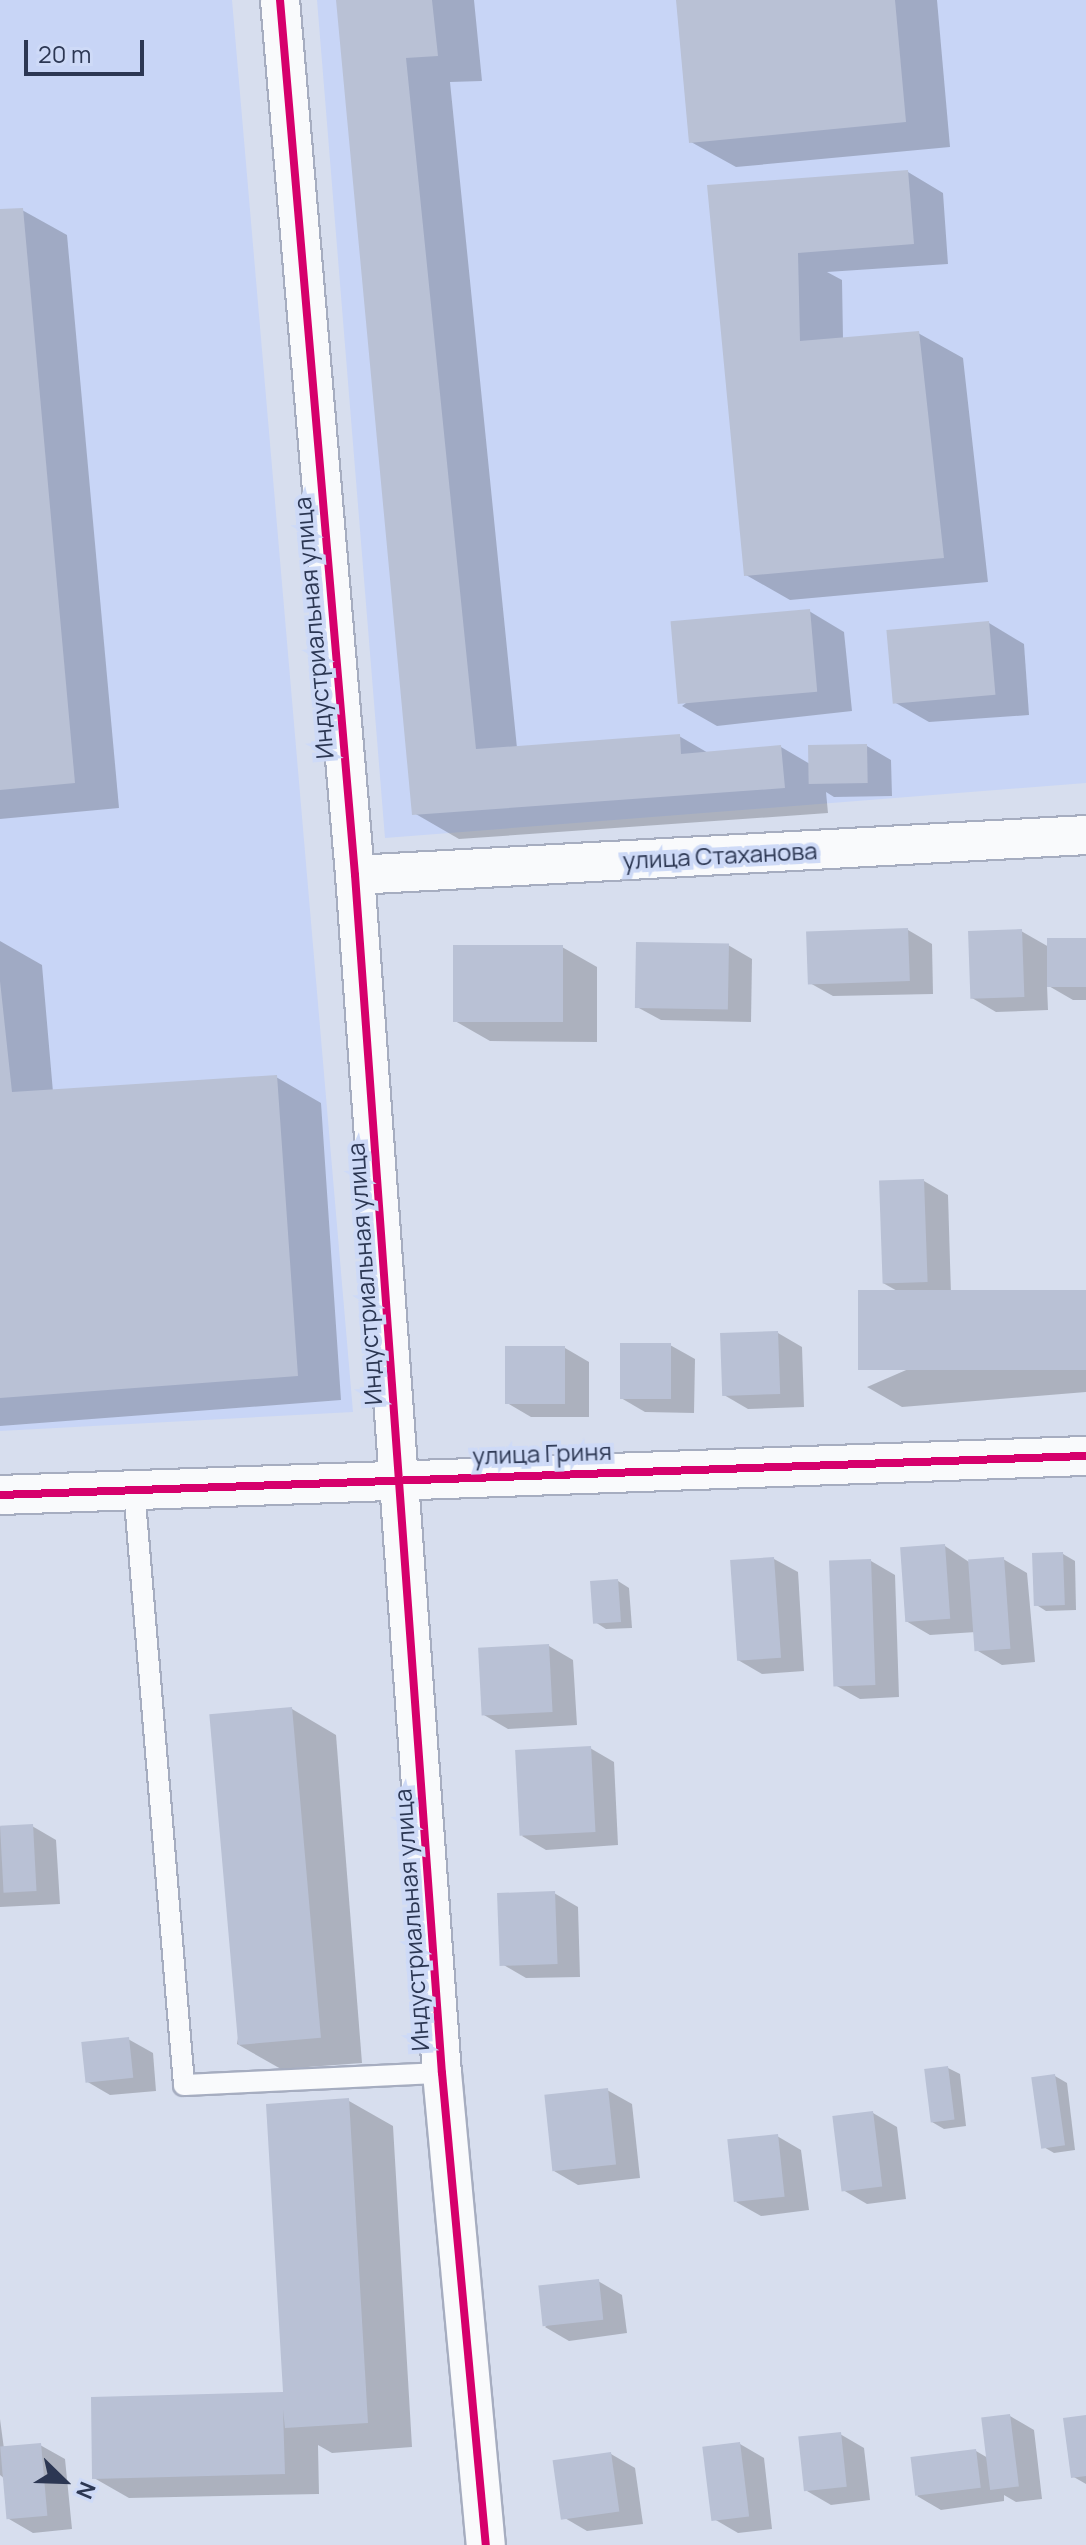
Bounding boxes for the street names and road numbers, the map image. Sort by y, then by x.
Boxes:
street label: Индустриальная улица [287,496,339,760]
street label: улица Стаханова [622,836,818,874]
street label: Индустриальная улица [340,1142,388,1406]
street label: улица Гриня [472,1436,612,1470]
street label: Индустриальная улица [387,1788,435,2052]

